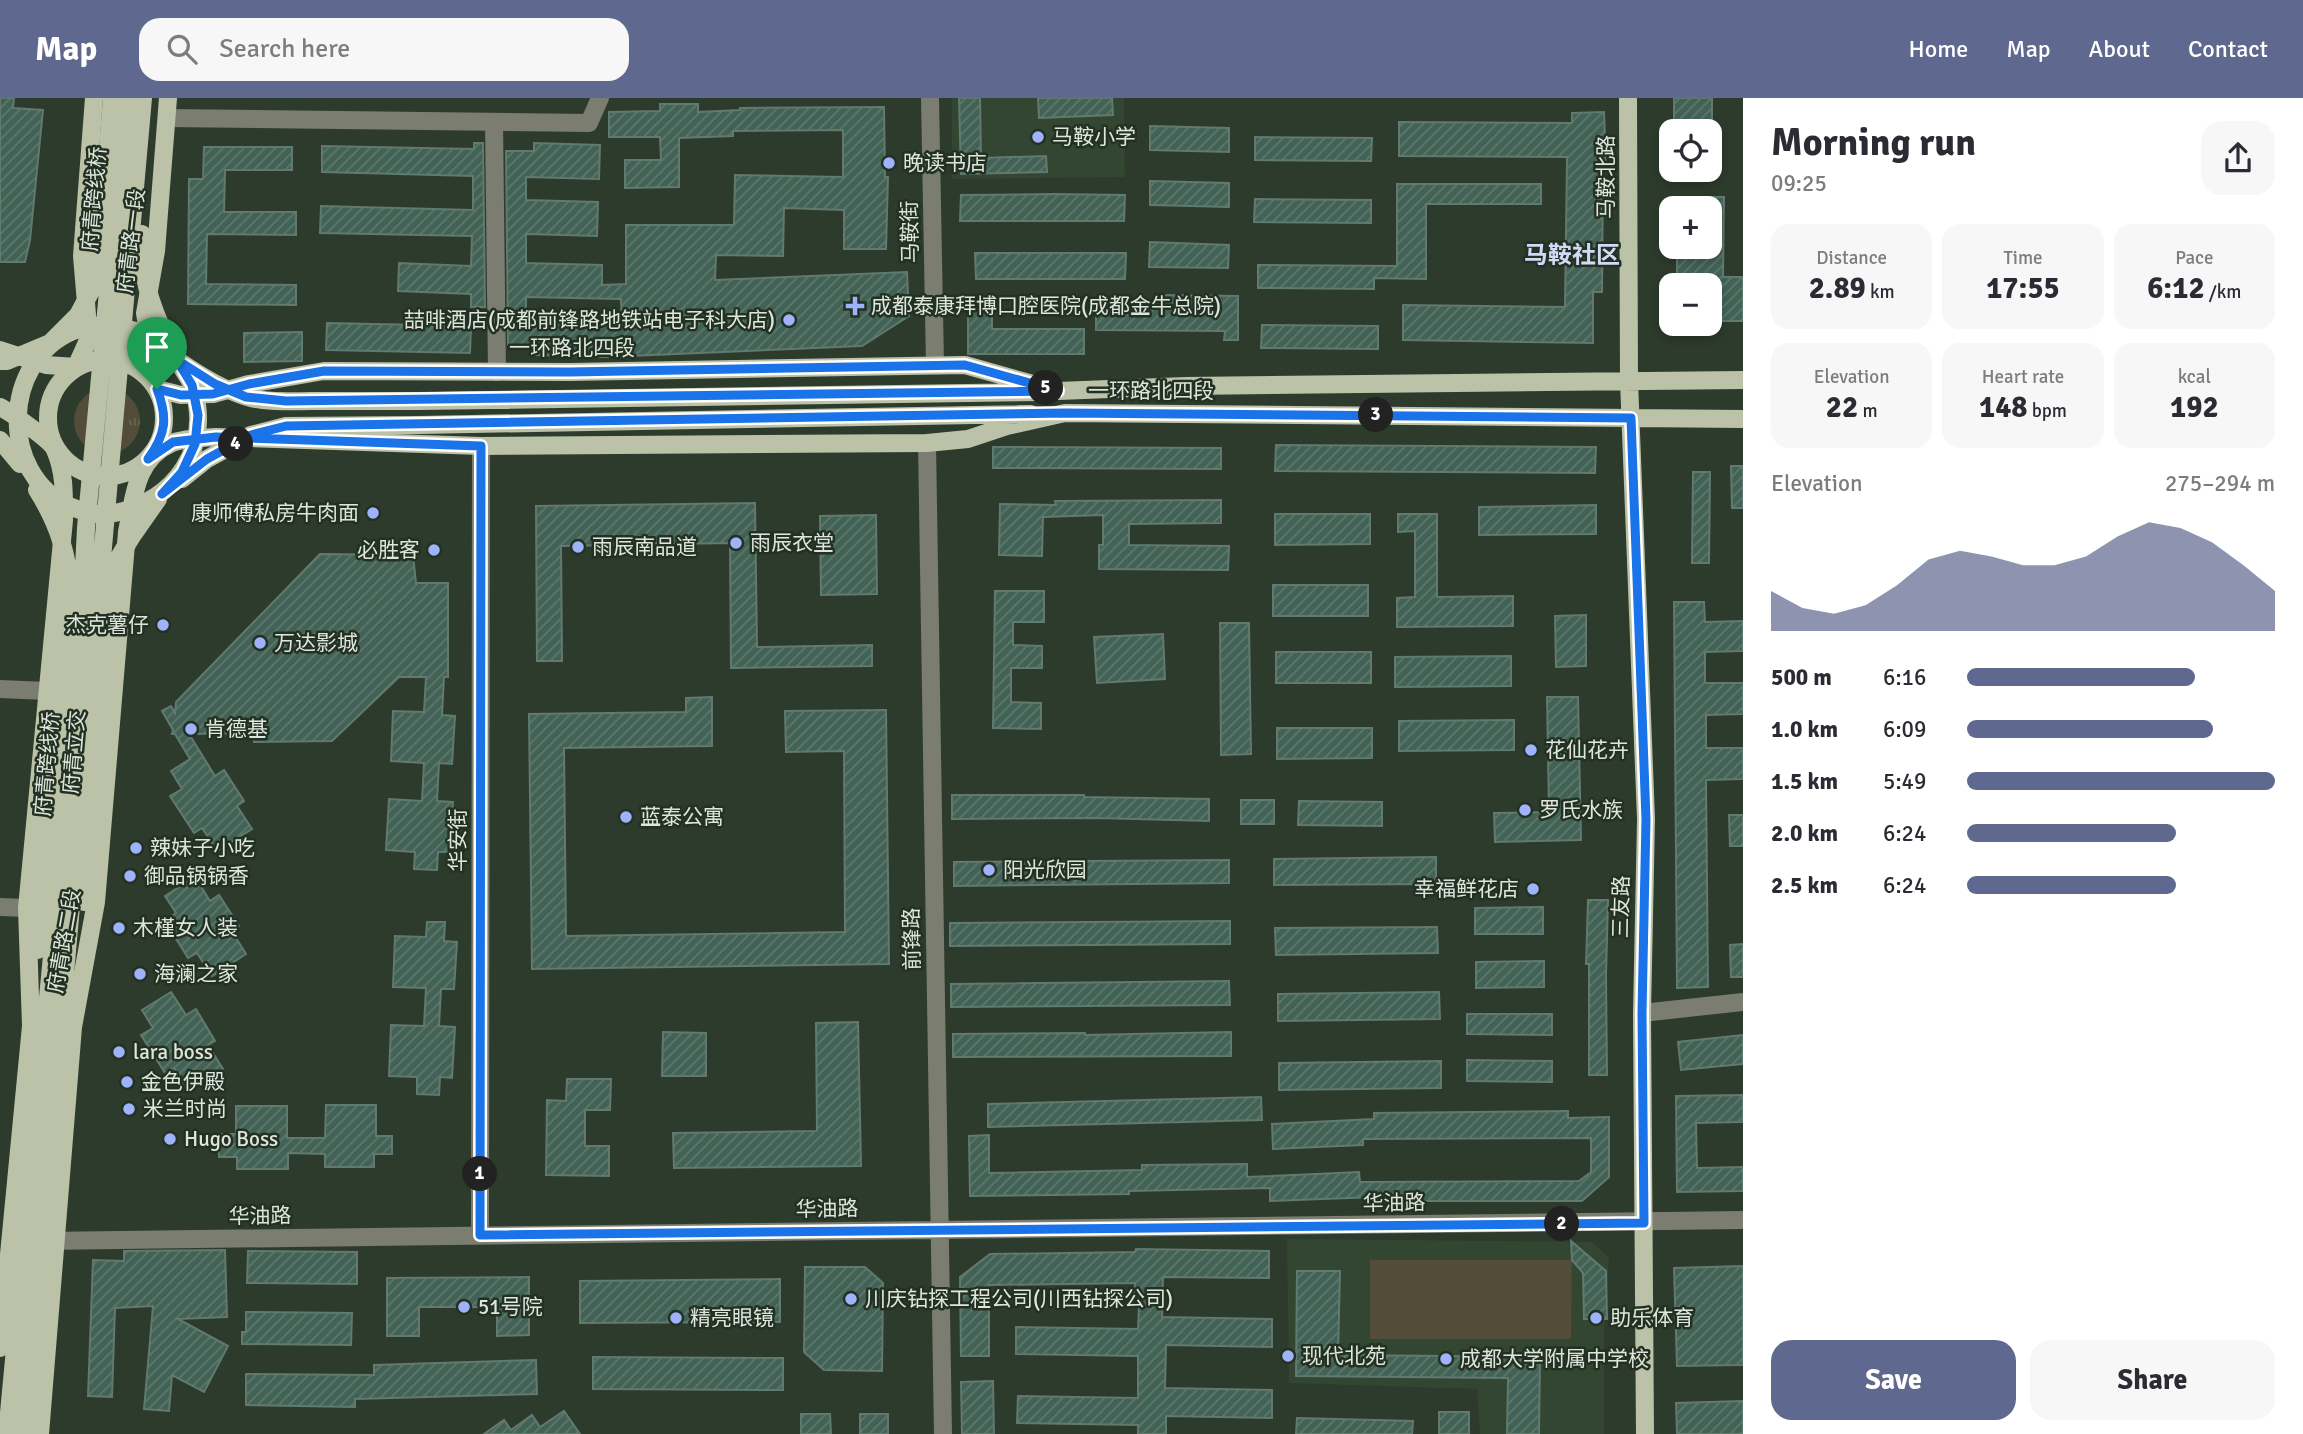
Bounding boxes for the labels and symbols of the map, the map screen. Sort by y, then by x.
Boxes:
place label: 马鞍小学 [1052,124,1136,150]
marker: 马鞍小学 [1030,129,1046,145]
street label: 马鞍北路 [1593,135,1619,219]
street label: 府青跨线桥 [76,146,112,252]
place label: 晚读书店 [903,150,987,176]
marker: 晚读书店 [881,155,897,171]
street label: 府青路一段 [112,187,150,295]
street label: 马鞍街 [896,200,924,264]
district label: 马鞍社区 [1524,240,1620,270]
place label: 成都泰康拜博口腔医院(成都金牛总院) [871,293,1221,319]
marker: 成都泰康拜博口腔医院(成都金牛总院) [845,296,865,316]
place label: 喆啡酒店(成都前锋路地铁站电子科大店) [404,307,775,333]
marker: 喆啡酒店(成都前锋路地铁站电子科大店) [781,312,797,328]
pin [127,317,187,389]
street label: 一环路北四段 [509,335,635,361]
pin: 5 [1028,370,1064,406]
street label: 一环路北四段 [1088,378,1214,404]
pin: 3 [1358,398,1394,432]
pin: 4 [218,426,254,462]
place label: 康师傅私房牛肉面 [191,500,359,526]
marker: 康师傅私房牛肉面 [365,505,381,521]
place label: 雨辰衣堂 [750,530,834,556]
place label: 雨辰南品道 [592,534,697,560]
marker: 雨辰衣堂 [728,535,744,551]
place label: 必胜客 [357,537,420,563]
marker: 雨辰南品道 [570,539,586,555]
marker: 必胜客 [426,542,442,558]
place label: 杰克薯仔 [65,612,149,638]
marker: 杰克薯仔 [155,617,171,633]
place label: 万达影城 [274,630,358,656]
marker: 万达影城 [252,635,268,651]
street label: 府青立交 [57,709,91,795]
street label: 府青跨线桥 [29,711,65,817]
place label: 肯德基 [205,716,268,742]
marker: 肯德基 [183,721,199,737]
place label: 花仙花卉 [1545,737,1629,763]
marker: 花仙花卉 [1523,742,1539,758]
place label: 罗氏水族 [1539,797,1623,823]
marker: 罗氏水族 [1517,802,1533,818]
place label: 蓝泰公寓 [640,804,724,830]
street label: 华安街 [445,809,471,872]
marker: 蓝泰公寓 [618,809,634,825]
place label: 辣妹子小吃 [150,835,255,861]
marker: 辣妹子小吃 [128,840,144,856]
place label: 阳光欣园 [1003,857,1087,883]
marker: 阳光欣园 [981,862,997,878]
place label: 御品锅锅香 [144,863,249,889]
marker: 御品锅锅香 [122,868,138,884]
street label: 三友路 [1607,875,1635,939]
place label: 幸福鲜花店 [1414,876,1519,902]
marker: 幸福鲜花店 [1525,881,1541,897]
street label: 府青路二段 [42,887,86,995]
street label: 前锋路 [898,907,926,971]
place label: 木槿女人装 [133,915,238,941]
marker: 木槿女人装 [111,920,127,936]
place label: 海澜之家 [154,961,238,987]
marker: 海澜之家 [132,966,148,982]
place label: lara boss [133,1039,213,1065]
marker: lara boss [111,1044,127,1060]
place label: 金色伊殿 [141,1069,225,1095]
marker: 金色伊殿 [119,1074,135,1090]
place label: 米兰时尚 [143,1096,227,1122]
marker: 米兰时尚 [121,1101,137,1117]
place label: Hugo Boss [184,1126,278,1152]
marker: Hugo Boss [162,1131,178,1147]
pin: 1 [462,1156,498,1192]
street label: 华油路 [1362,1189,1426,1217]
street label: 华油路 [795,1195,859,1223]
street label: 华油路 [228,1202,292,1230]
pin: 2 [1544,1206,1580,1242]
place label: 川庆钻探工程公司(川西钻探公司) [865,1286,1173,1312]
marker: 川庆钻探工程公司(川西钻探公司) [843,1291,859,1307]
place label: 51号院 [478,1294,543,1320]
marker: 51号院 [456,1299,472,1315]
place label: 精亮眼镜 [690,1305,774,1331]
place label: 助乐体育 [1610,1305,1694,1331]
marker: 精亮眼镜 [668,1310,684,1326]
marker: 助乐体育 [1588,1310,1604,1326]
place label: 现代北苑 [1302,1343,1386,1369]
place label: 成都大学附属中学校 [1460,1346,1649,1372]
marker: 现代北苑 [1280,1348,1296,1364]
marker: 成都大学附属中学校 [1438,1351,1454,1367]

